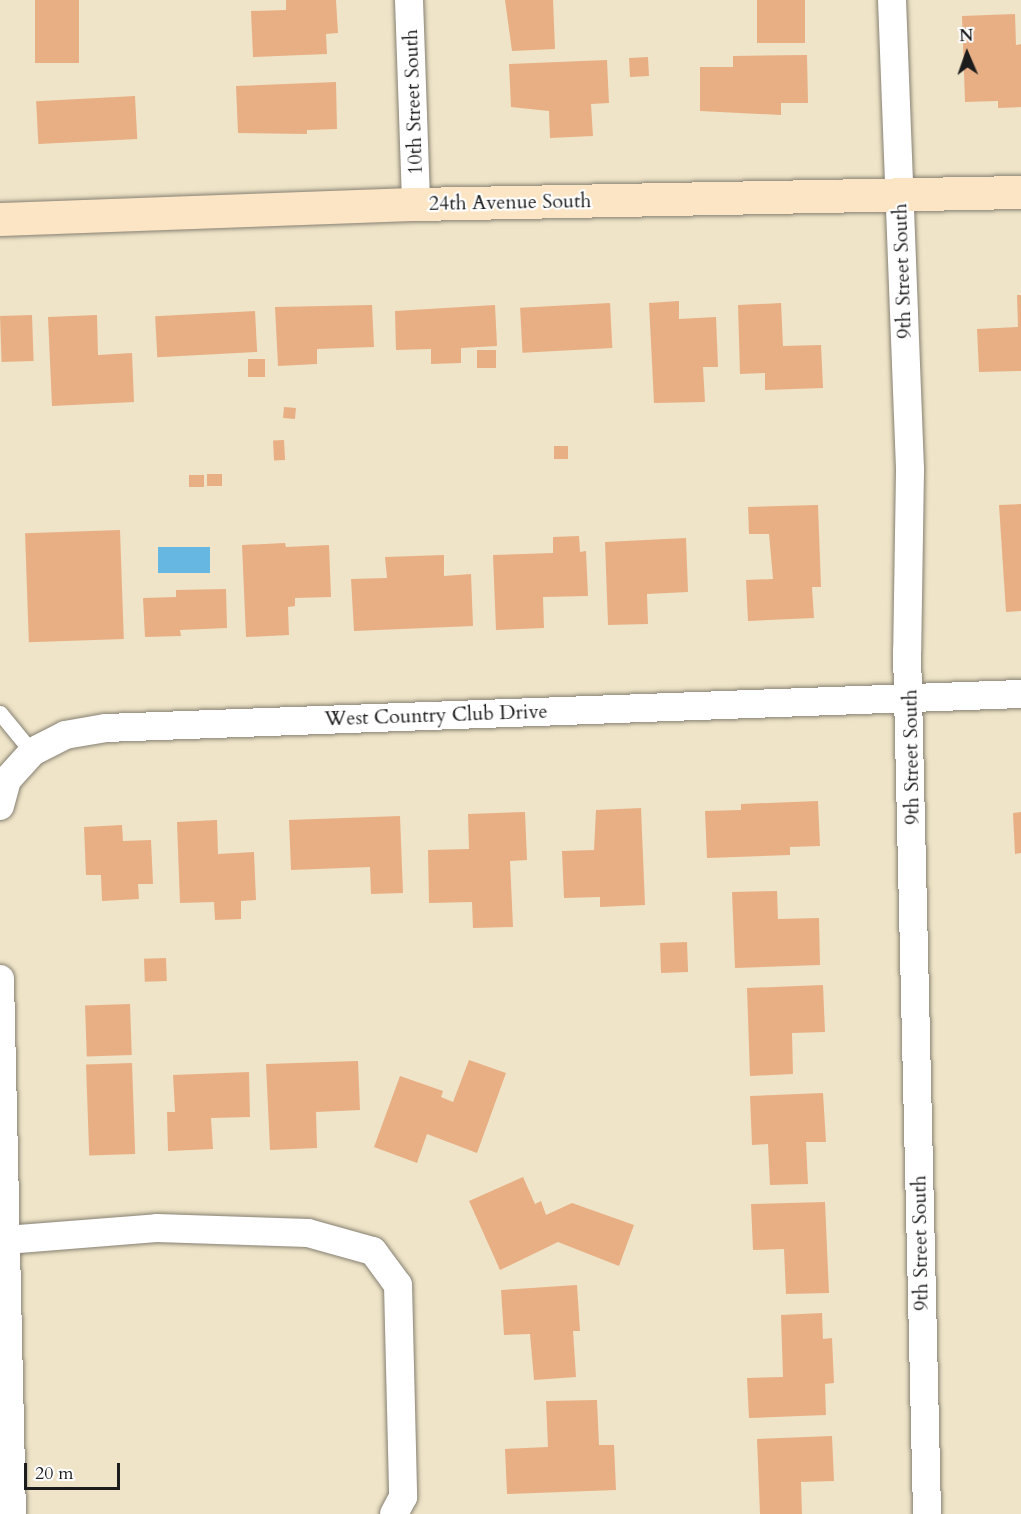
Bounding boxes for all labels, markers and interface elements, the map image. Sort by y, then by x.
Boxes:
north arrow [937,24,997,84]
text: N [959,25,974,47]
street label: 10th Street South [398,29,428,175]
street label: 24th Avenue South [429,189,591,215]
street label: 9th Street South [888,203,916,339]
street label: 9th Street South [898,689,924,825]
street label: West Country Club Drive [324,699,548,731]
street label: 9th Street South [907,1175,933,1311]
scale bar [27,1451,123,1489]
text: 20 m [35,1461,74,1486]

